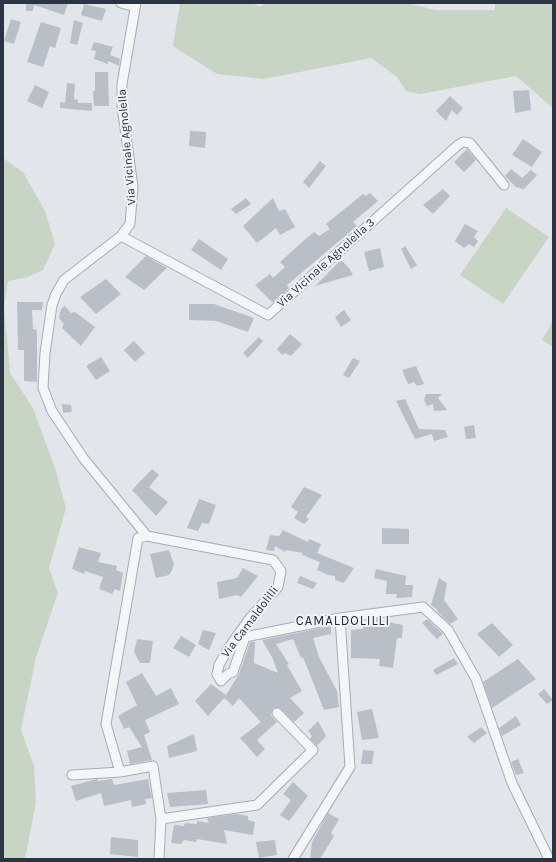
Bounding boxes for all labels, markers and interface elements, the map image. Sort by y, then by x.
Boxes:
street label: Via Vicinale Agnolella [115,88,139,206]
street label: Via Vicinale Agnolella 3 [274,215,378,311]
street label: Via Camaldolilli [218,583,282,661]
district label: CAMALDOLILLI [296,613,390,629]

